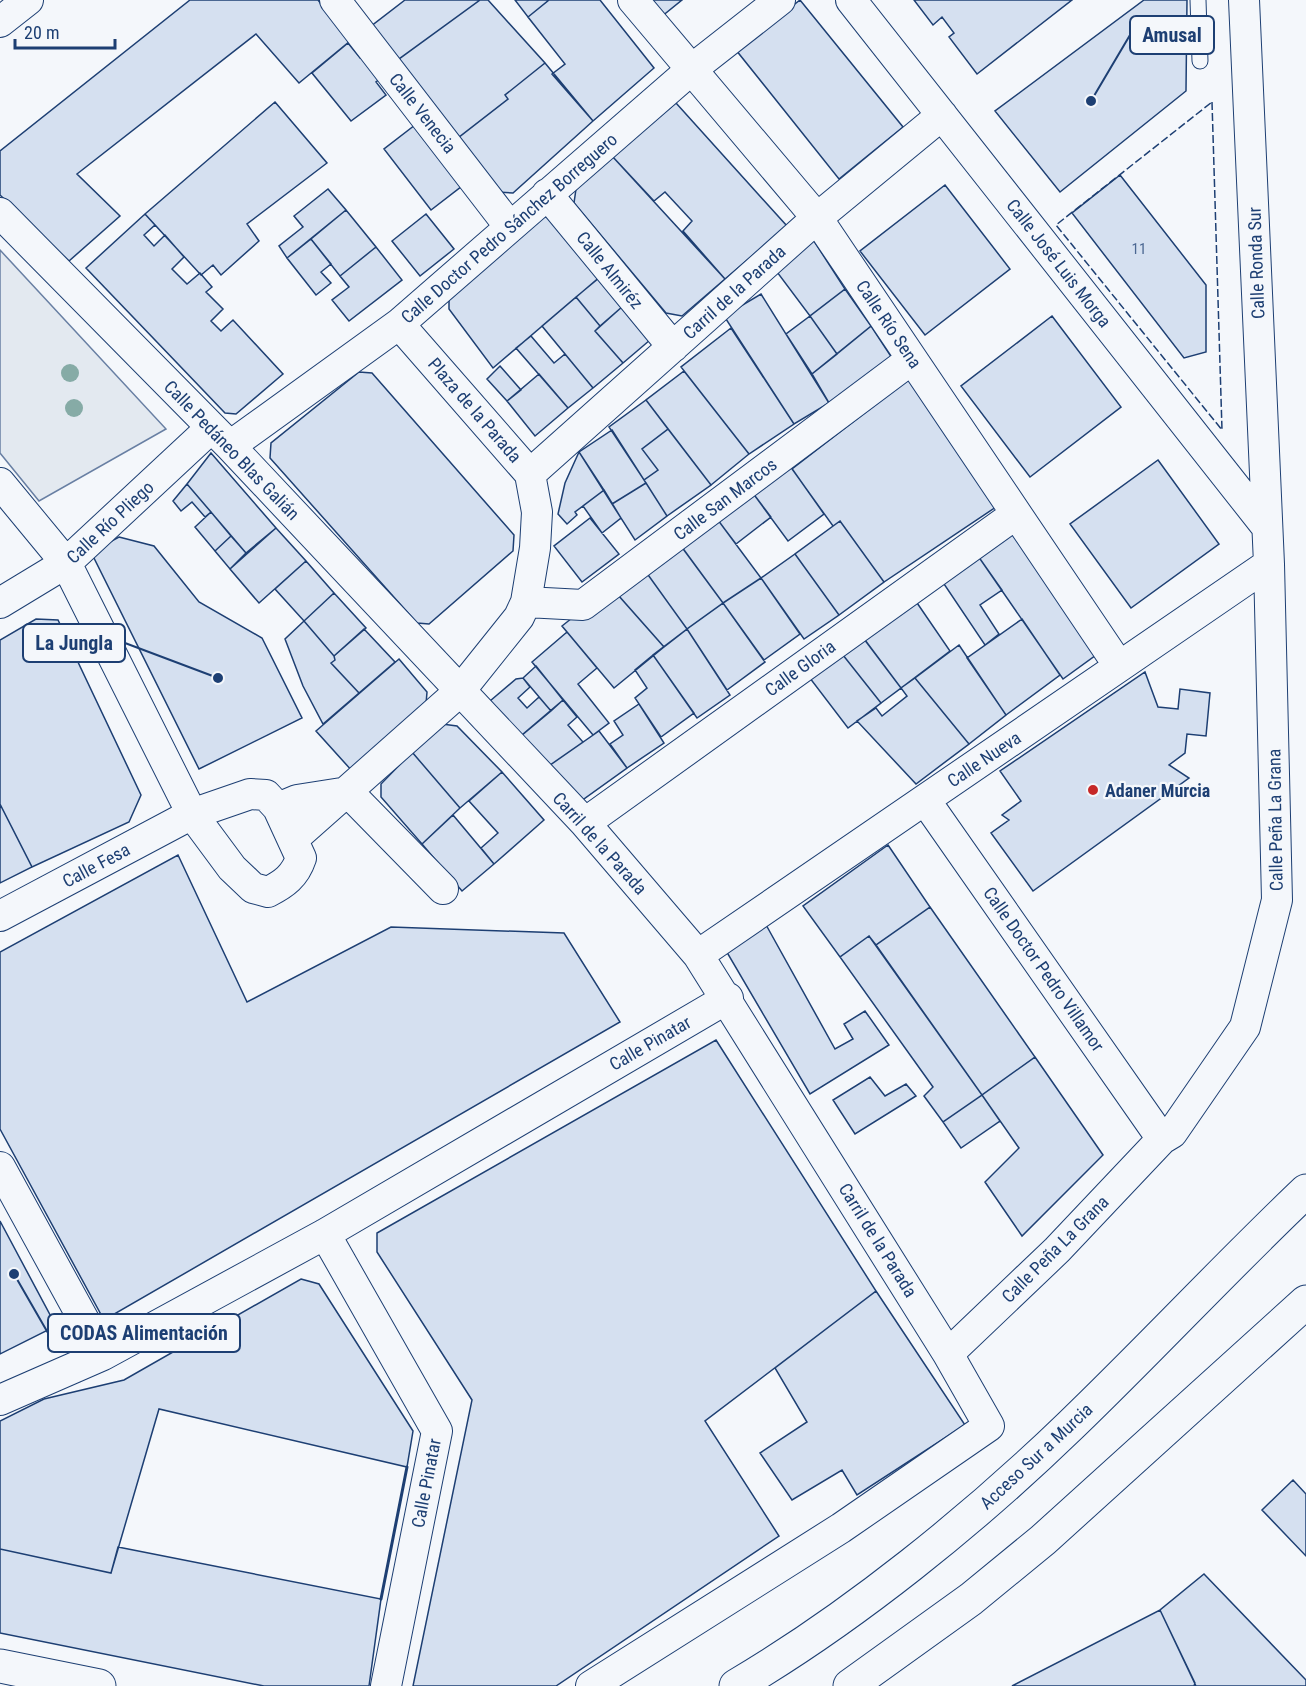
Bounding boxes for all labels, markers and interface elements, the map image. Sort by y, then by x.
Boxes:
scale bar [15,12,116,50]
callout: Amusal [1130,16,1214,54]
text: 20 m [24,22,59,43]
text: Amusal [1142,23,1202,47]
street label: Calle Venecia [385,69,461,157]
street label: Calle Doctor Pedro Sánchez Borreguero [397,128,621,328]
street label: Calle José Luis Morga [1002,195,1116,331]
street label: Calle Ronda Sur [1244,206,1268,319]
street label: Calle Almiréz [572,227,648,313]
house number: 11 [1132,240,1146,258]
street label: Carril de la Parada [679,241,789,343]
street label: Calle Río Sena [852,276,926,372]
street label: Plaza de la Parada [424,353,526,467]
street label: Calle Pedáneo Blas Galián [160,376,304,524]
street label: Calle San Marcos [669,453,781,545]
street label: Calle Río Pliego [62,476,158,568]
callout: La Jungla [23,624,125,662]
text: La Jungla [35,631,113,655]
street label: Calle Gloria [761,635,839,701]
street label: Calle Nueva [943,727,1025,791]
street label: Calle Peña La Grana [1263,749,1287,891]
place label: Adaner Murcia [1105,780,1210,801]
marker: Adaner Murcia [1086,783,1100,797]
street label: Carril de la Parada [549,788,651,898]
street label: Calle Fesa [59,838,133,892]
street label: Calle Doctor Pedro Villamor [979,883,1109,1056]
street label: Calle Pinatar [606,1011,695,1075]
street label: Carril de la Parada [835,1179,921,1301]
street label: Calle Peña La Grana [997,1191,1113,1307]
callout: CODAS Alimentación [48,1314,240,1352]
text: CODAS Alimentación [60,1321,228,1345]
street label: Acceso Sur a Murcia [975,1399,1097,1513]
street label: Calle Pinatar [407,1436,445,1529]

